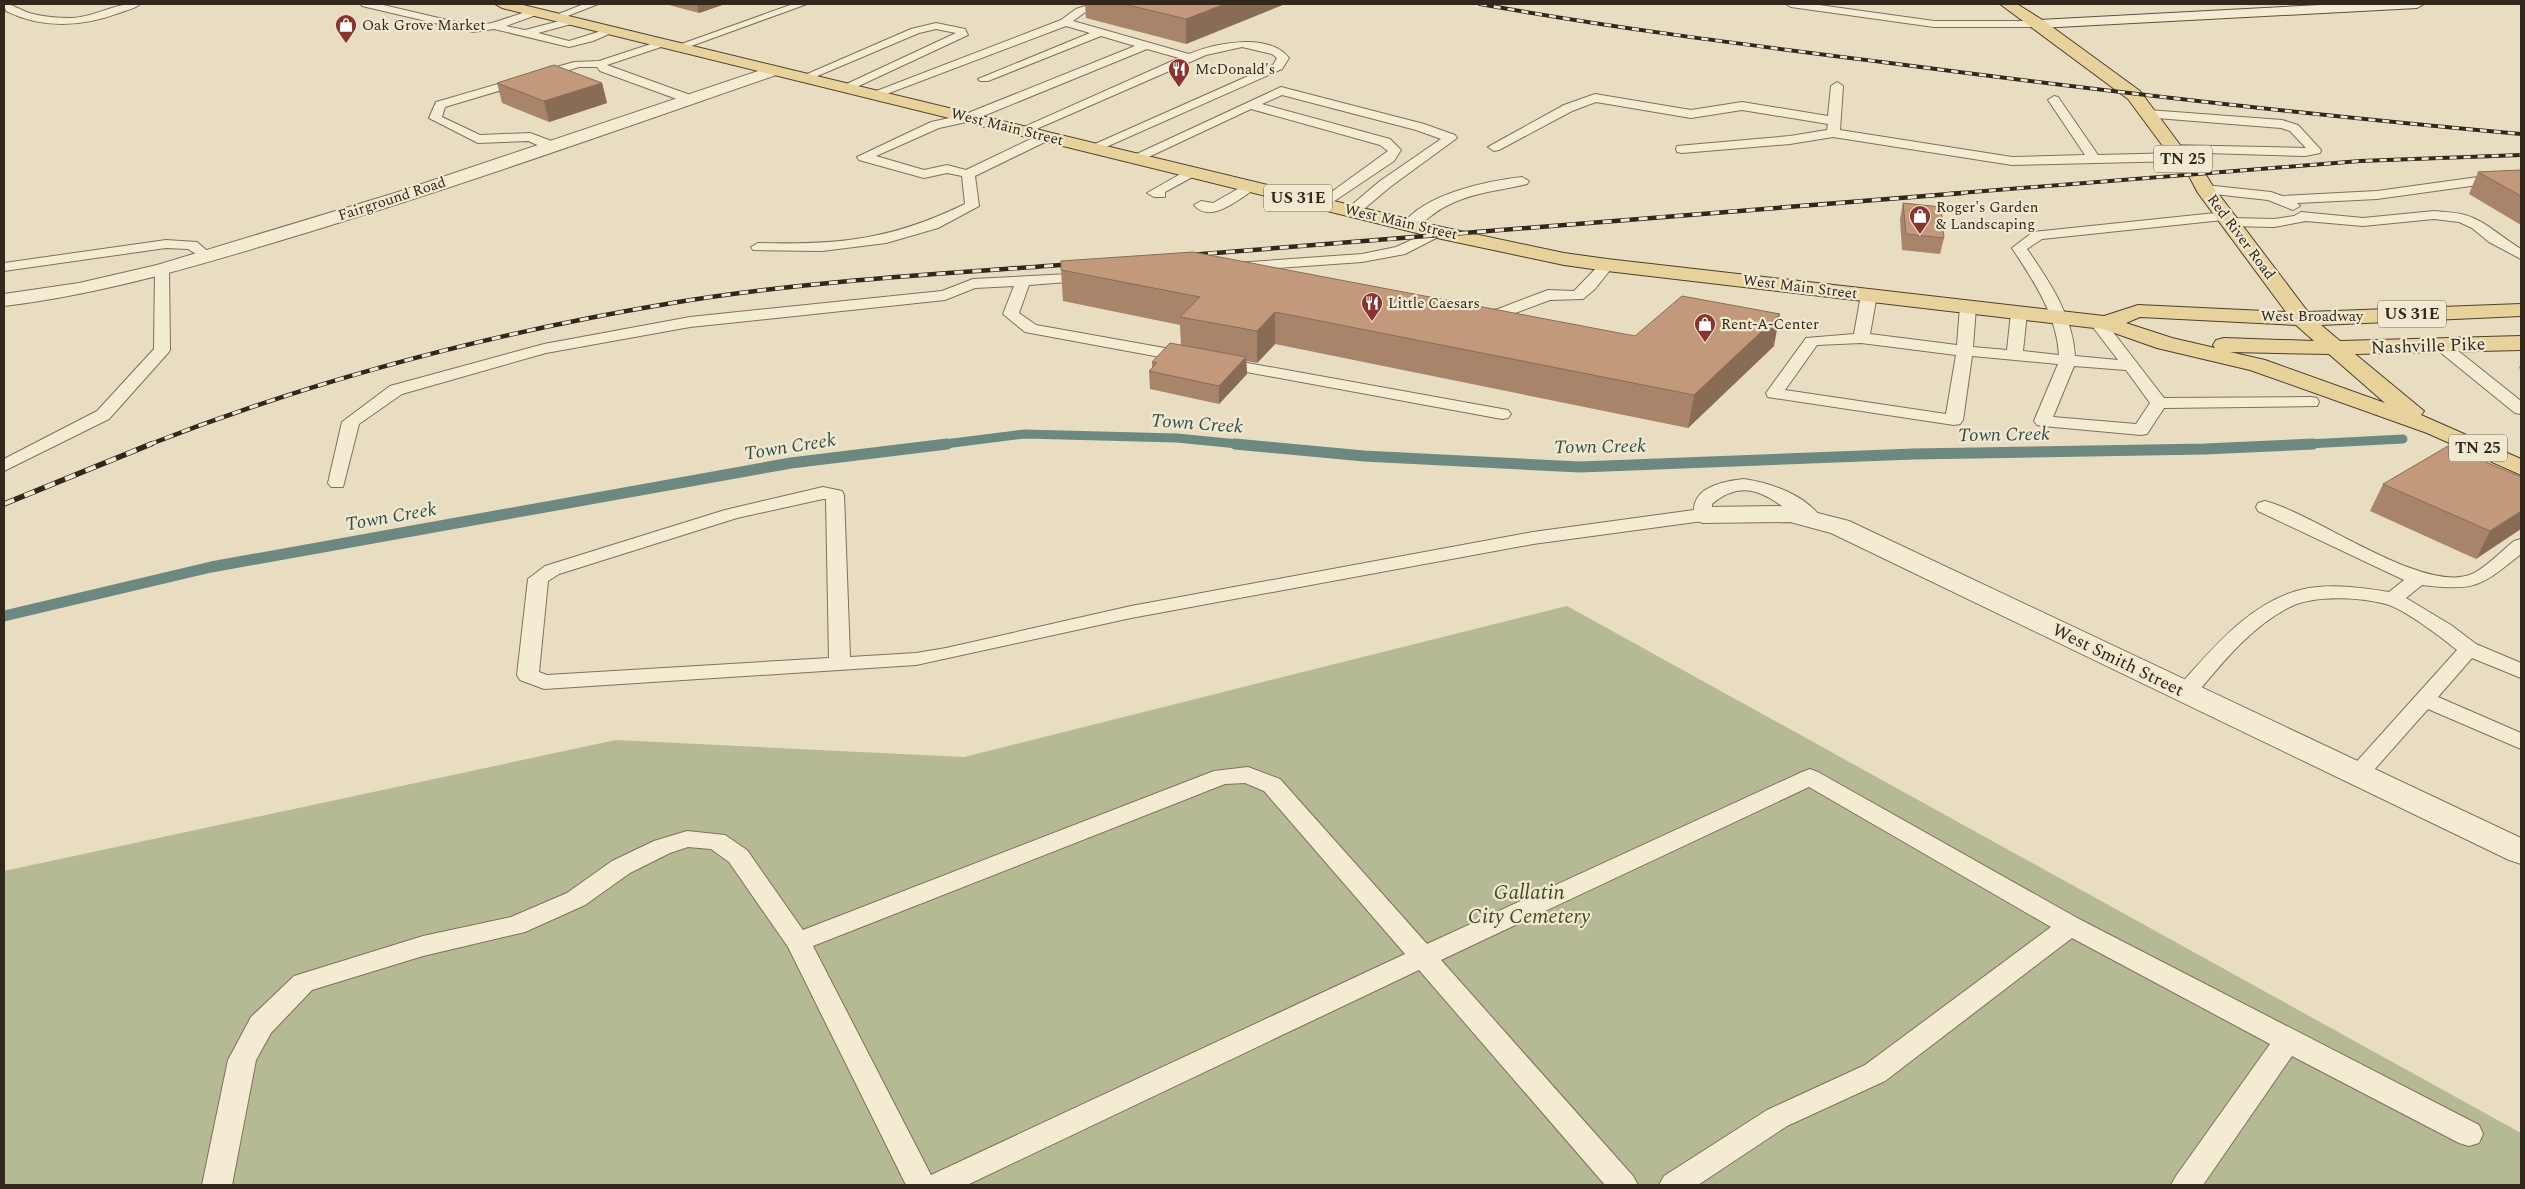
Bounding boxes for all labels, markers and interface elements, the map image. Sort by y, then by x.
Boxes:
shop icon: Oak Grove Market [334,13,358,44]
place label: Oak Grove Market [362,14,486,37]
restaurant icon: McDonald's [1167,57,1191,88]
place label: McDonald's [1195,58,1275,81]
street label: West Main Street [948,102,1066,152]
road number: TN 25 [2154,146,2212,172]
street label: Fairground Road [335,171,449,227]
road number: US 31E [1264,184,1332,212]
street label: Red River Road [2201,189,2281,285]
place label: Roger's Garden & Landscaping [1936,196,2039,236]
street label: West Main Street [1342,198,1460,246]
shop icon: Roger's Garden & Landscaping [1908,204,1932,235]
street label: West Main Street [1741,269,1859,305]
restaurant icon: Little Caesars [1360,291,1384,322]
place label: Little Caesars [1388,292,1480,315]
road number: US 31E [2378,300,2446,328]
street label: West Broadway [2261,305,2364,328]
shop icon: Rent-A-Center [1693,312,1717,343]
place label: Rent-A-Center [1721,313,1819,336]
street label: Nashville Pike [2370,331,2486,361]
water label: Town Creek [1150,406,1244,442]
water label: Town Creek [1958,420,2050,450]
water label: Town Creek [742,425,838,469]
water label: Town Creek [1554,432,1646,462]
road number: TN 25 [2449,434,2507,462]
water label: Town Creek [343,495,439,539]
street label: West Smith Street [2048,616,2188,704]
park label: Gallatin City Cemetery [1468,877,1591,933]

